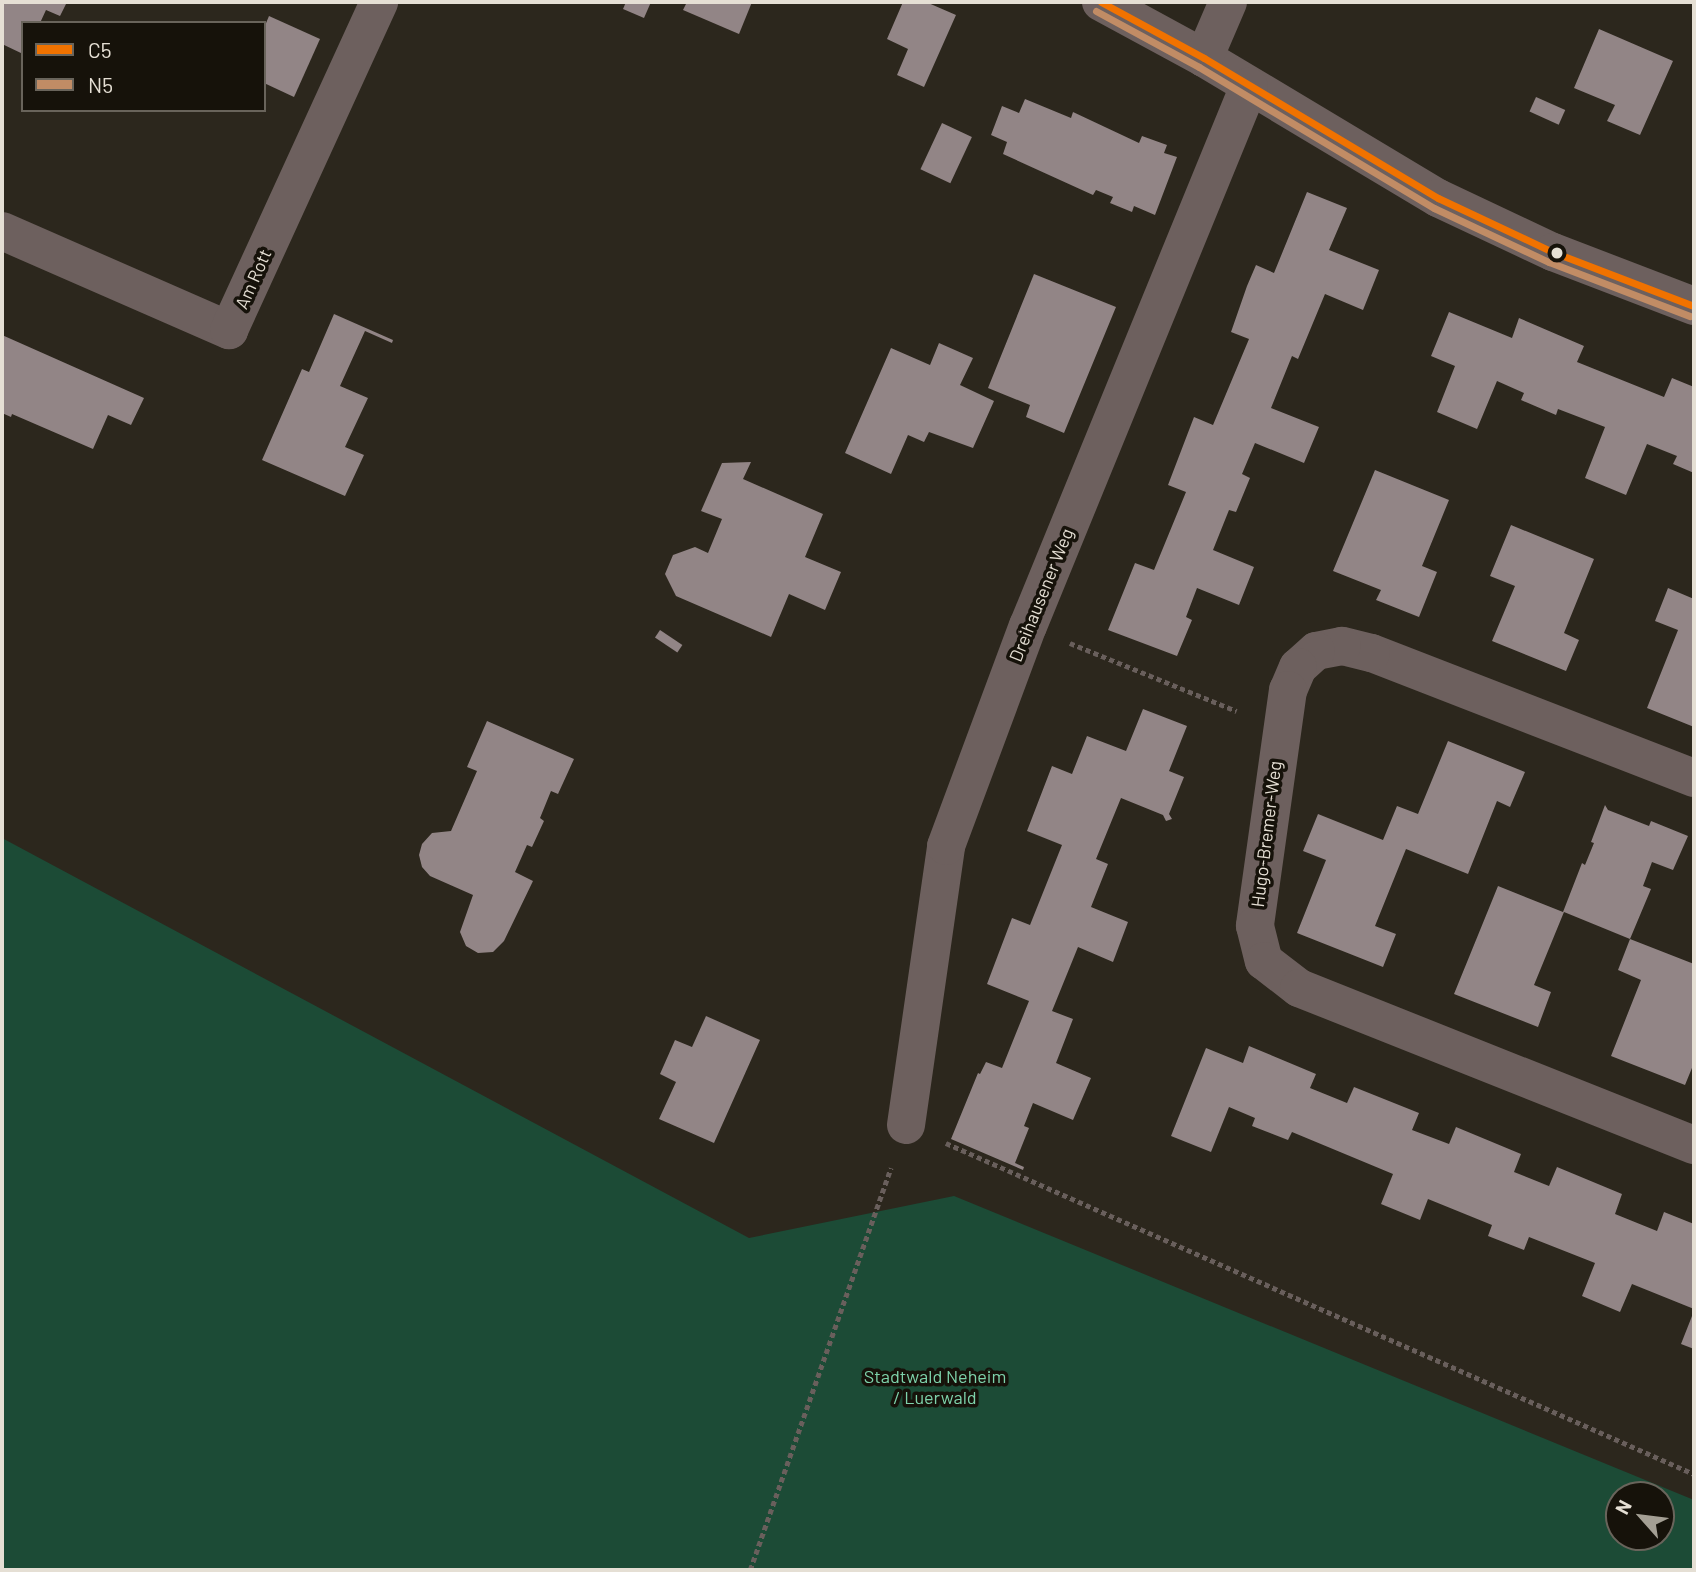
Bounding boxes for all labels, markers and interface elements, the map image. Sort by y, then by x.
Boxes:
legend [21,21,266,112]
text: C5 [88,37,112,62]
text: N5 [88,72,113,97]
street label: Am Rott [230,246,276,312]
unlabelled marker [1550,246,1564,260]
street label: Dreihausener Weg [1004,525,1078,665]
street label: Hugo-Bremer-Weg [1246,760,1286,908]
park label: Stadtwald Neheim / Luerwald [864,1366,1006,1408]
north arrow [1605,1481,1675,1551]
text: N [1610,1496,1636,1518]

